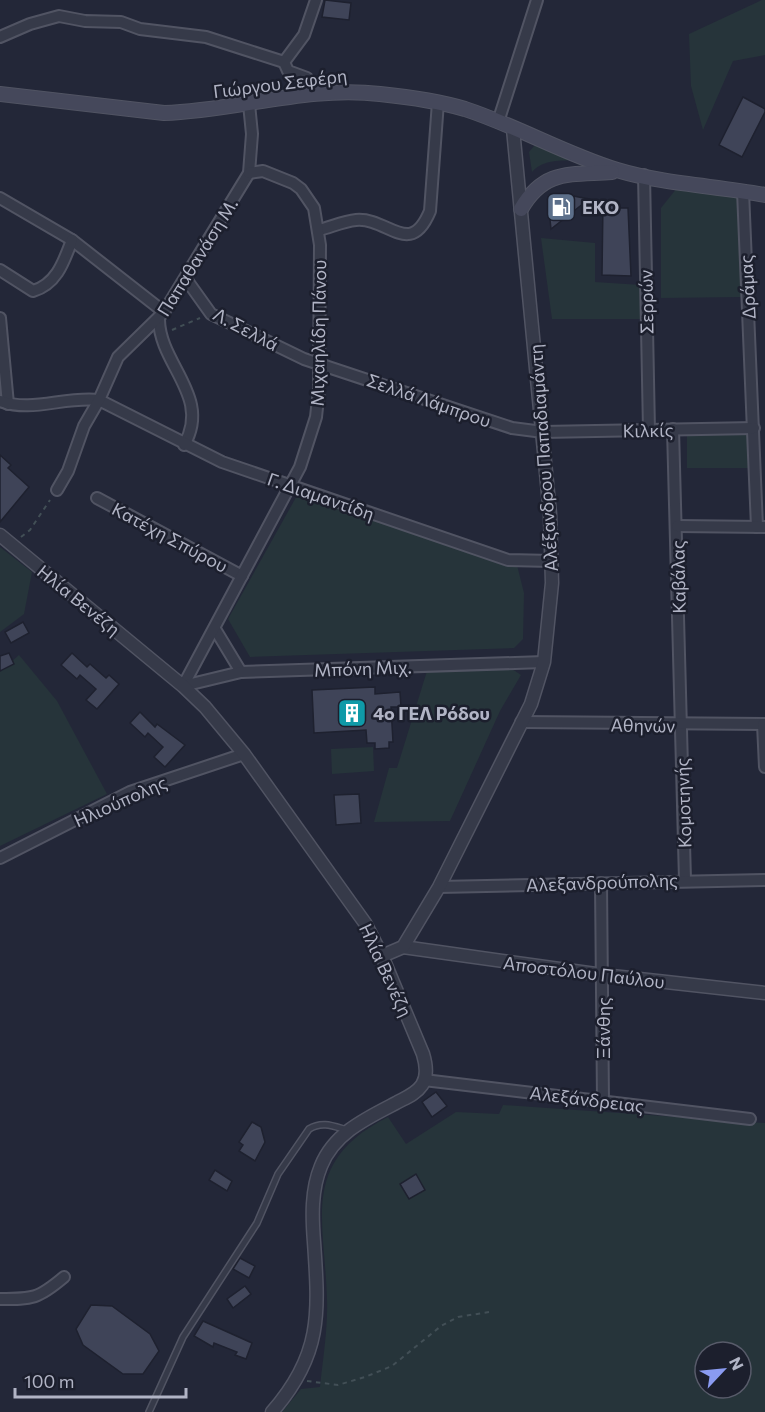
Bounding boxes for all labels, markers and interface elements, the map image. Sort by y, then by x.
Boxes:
street label: Γιώργου Σεφέρη [212,64,348,102]
fuel station icon: EKO [545,191,577,223]
street label: Παπαθανάση Μ. [152,194,242,320]
place label: EKO [582,196,619,218]
street label: Δράμας [734,254,760,320]
street label: Μιχαηλίδη Πάνου [306,259,330,407]
street label: Σερρών [634,270,658,334]
street label: Λ. Σελλά [210,303,282,355]
street label: Αλέξανδρου Παπαδιαμάντη [524,343,562,573]
street label: Σελλά Λάμπρου [364,368,494,432]
street label: Κιλκίς [622,419,674,441]
street label: Γ. Διαμαντίδη [265,467,377,525]
street label: Κατέχη Σπύρου [108,497,232,577]
street label: Καβάλας [666,540,690,614]
street label: Ηλία Βενέζη [33,560,125,640]
street label: Μπόνη Μιχ. [314,655,412,681]
building icon: 4ο ΓΕΛ Ρόδου [336,697,368,729]
place label: 4ο ΓΕΛ Ρόδου [373,702,490,724]
street label: Αθηνών [610,713,676,737]
street label: Κομοτηνής [670,757,696,848]
street label: Ηλιούπολης [70,771,170,831]
street label: Αλεξανδρούπολης [526,868,678,896]
street label: Ηλία Βενέζη [355,920,417,1020]
street label: Αποστόλου Παύλου [502,951,666,993]
street label: Ξάνθης [592,997,614,1059]
street label: Αλεξάνδρειας [529,1081,645,1117]
north arrow [693,1340,753,1400]
text: N [726,1354,748,1373]
scale bar [15,1361,186,1399]
text: 100 m [24,1370,74,1392]

